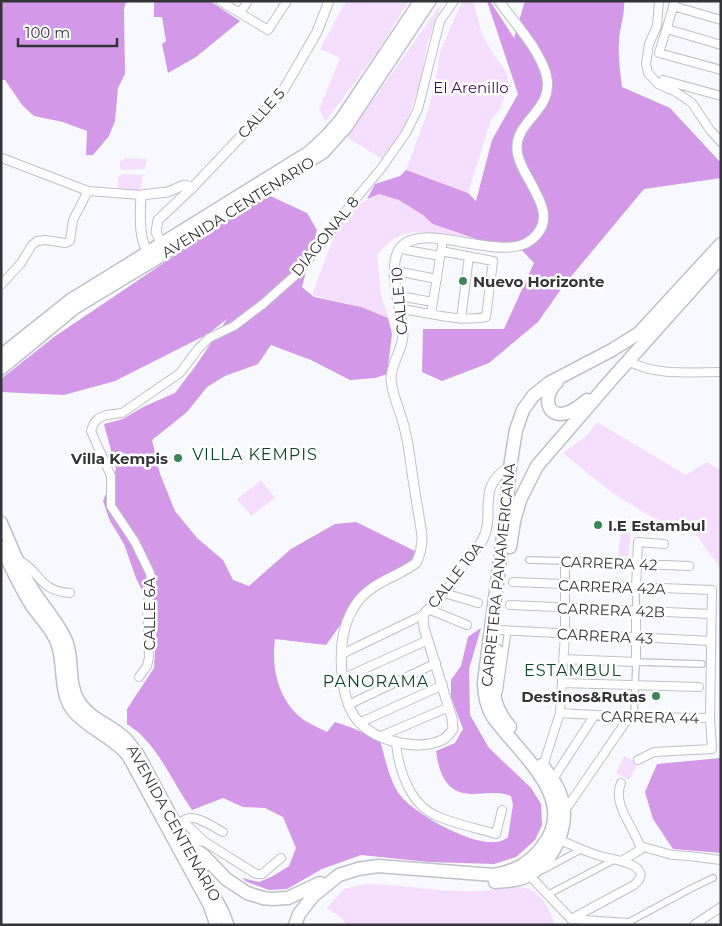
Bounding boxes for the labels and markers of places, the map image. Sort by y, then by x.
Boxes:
place label: Nuevo Horizonte [473,272,604,291]
marker: Nuevo Horizonte [457,275,469,287]
place label: Villa Kempis [70,449,168,468]
marker: Villa Kempis [172,452,184,464]
place label: I.E Estambul [608,516,706,535]
marker: I.E Estambul [592,519,604,531]
place label: Destinos&Rutas [521,687,646,706]
marker: Destinos&Rutas [650,690,662,702]

